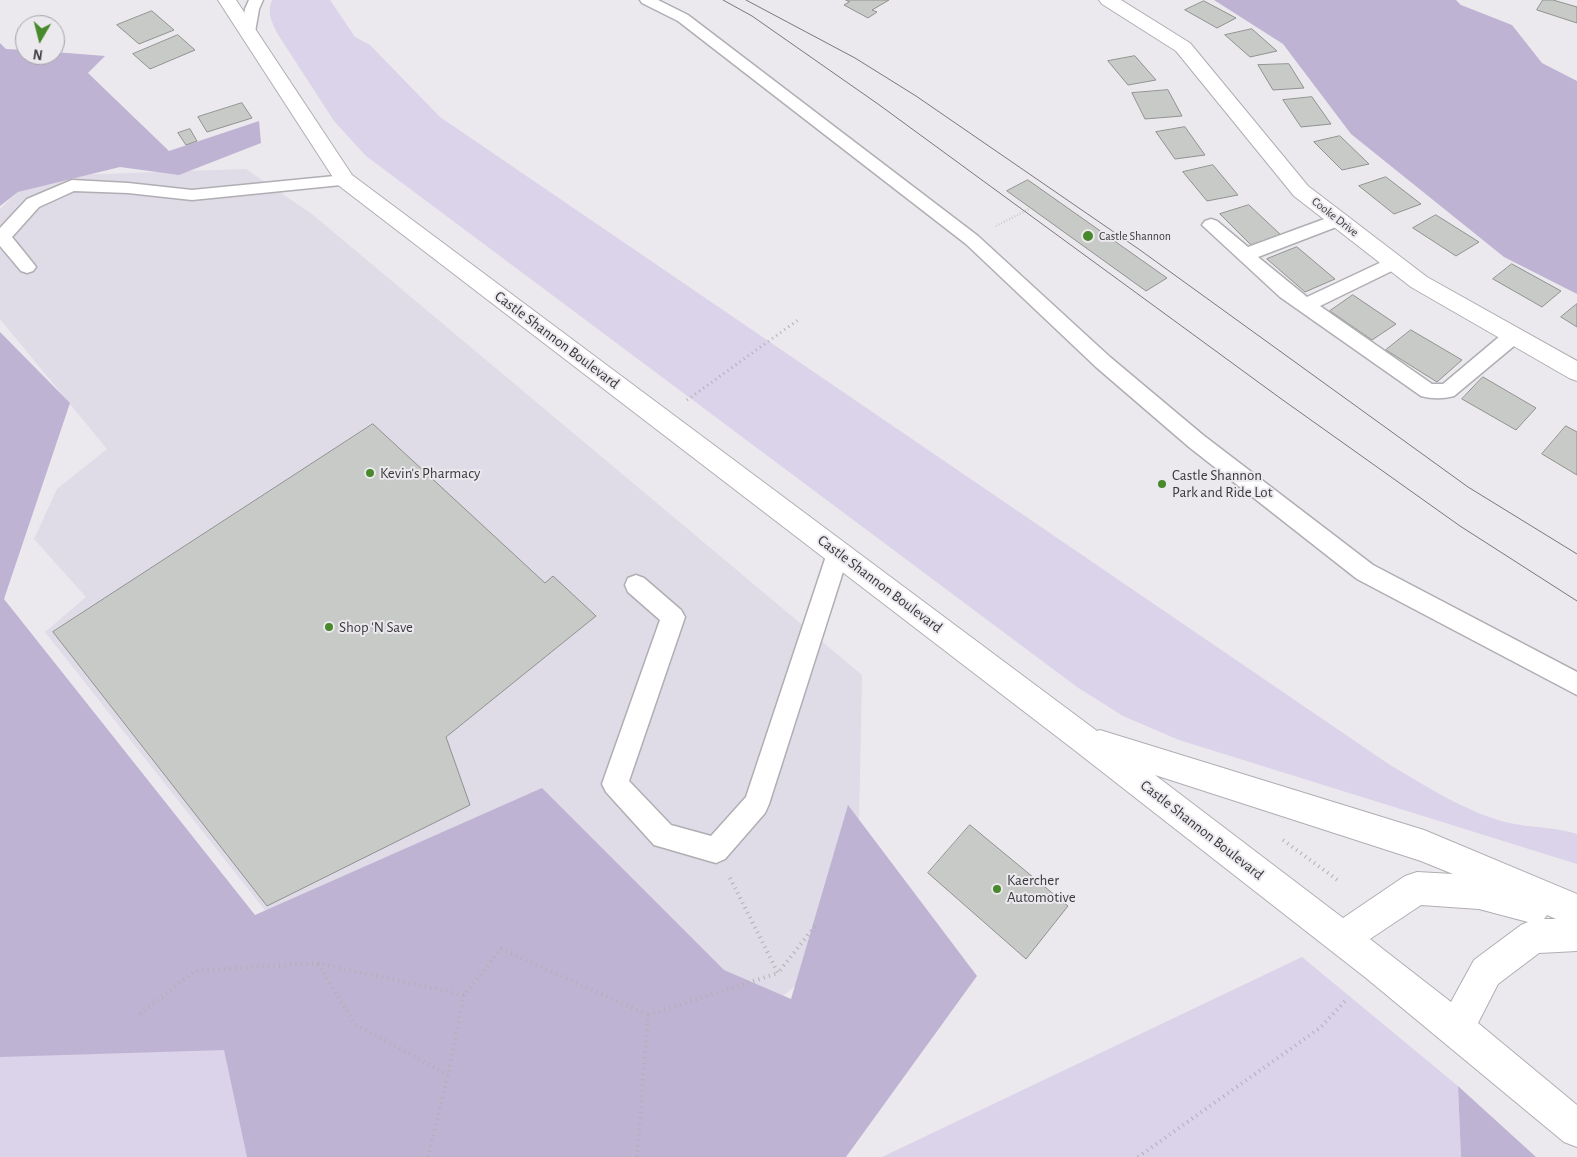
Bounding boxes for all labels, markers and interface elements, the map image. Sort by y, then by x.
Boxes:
north arrow [15,15,65,65]
text: N [32,46,44,61]
street label: Cooke Drive [1309,194,1361,240]
marker: Castle Shannon [1081,229,1095,243]
place label: Castle Shannon [1099,229,1171,243]
street label: Castle Shannon Boulevard [491,287,623,393]
place label: Kevin's Pharmacy [380,464,480,482]
place label: Castle Shannon Park and Ride Lot [1172,466,1272,501]
marker: Kevin's Pharmacy [364,467,376,479]
marker: Castle Shannon Park and Ride Lot [1156,478,1168,490]
street label: Castle Shannon Boulevard [814,531,946,637]
place label: Shop 'N Save [339,618,413,636]
marker: Shop 'N Save [323,621,335,633]
street label: Castle Shannon Boulevard [1137,776,1267,884]
place label: Kaercher Automotive [1007,871,1076,906]
marker: Kaercher Automotive [991,883,1003,895]

